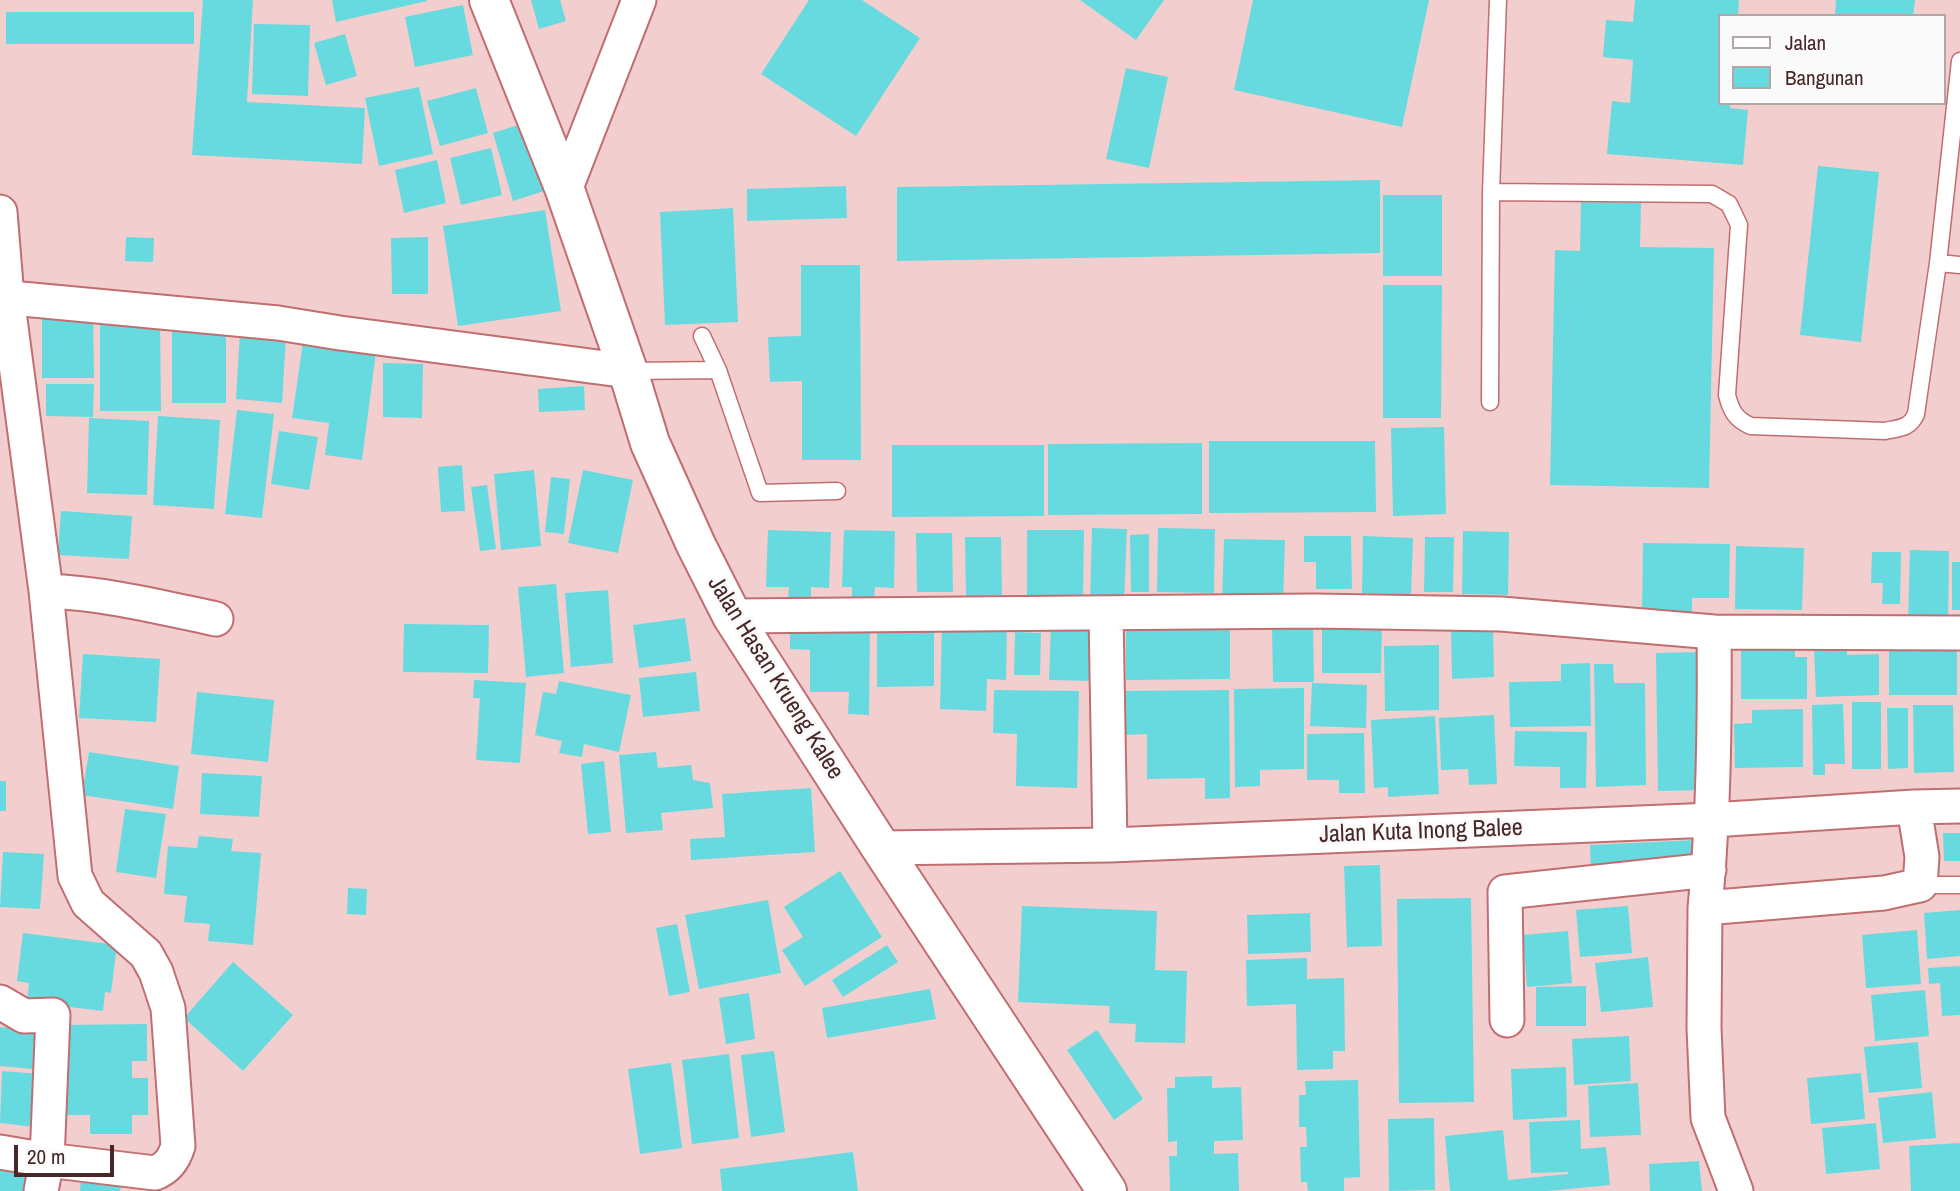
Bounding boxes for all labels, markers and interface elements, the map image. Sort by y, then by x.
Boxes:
legend [1718,14,1946,105]
text: Jalan [1785,28,1826,57]
text: Bangunan [1785,63,1864,92]
street label: Jalan Hasan Krueng Kalee [701,571,849,785]
street label: Jalan Kuta Inong Balee [1319,814,1523,850]
scale bar [18,1132,117,1176]
text: 20 m [27,1142,65,1171]

